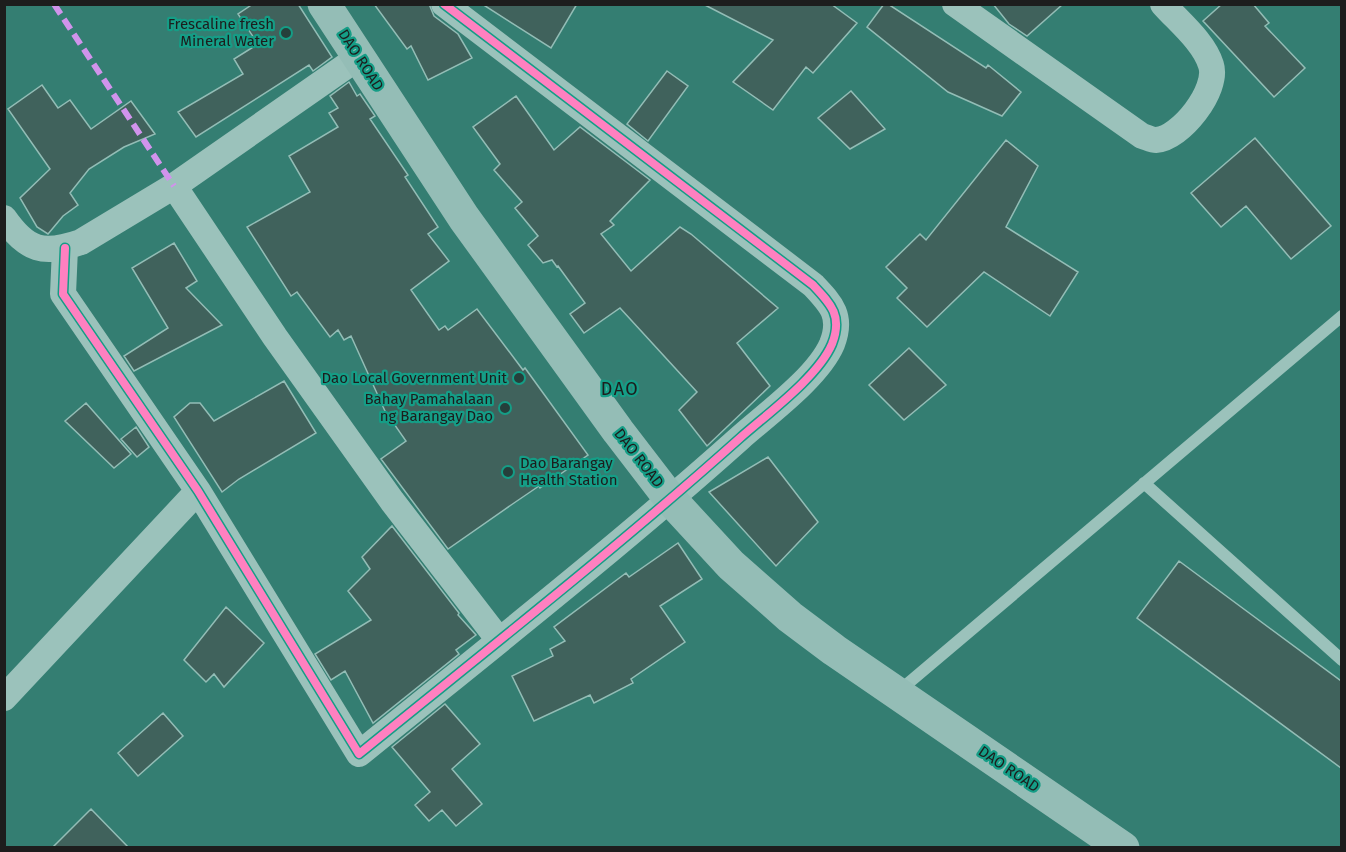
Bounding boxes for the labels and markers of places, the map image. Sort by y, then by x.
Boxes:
place label: Frescaline fresh Mineral Water [168,15,274,50]
marker: Frescaline fresh Mineral Water [279,26,293,40]
place label: Dao Local Government Unit [322,369,508,387]
marker: Dao Local Government Unit [512,371,526,385]
place label: Bahay Pamahalaan ng Barangay Dao [364,390,493,425]
marker: Bahay Pamahalaan ng Barangay Dao [498,401,512,415]
place label: Dao Barangay Health Station [520,454,618,489]
marker: Dao Barangay Health Station [501,465,515,479]

